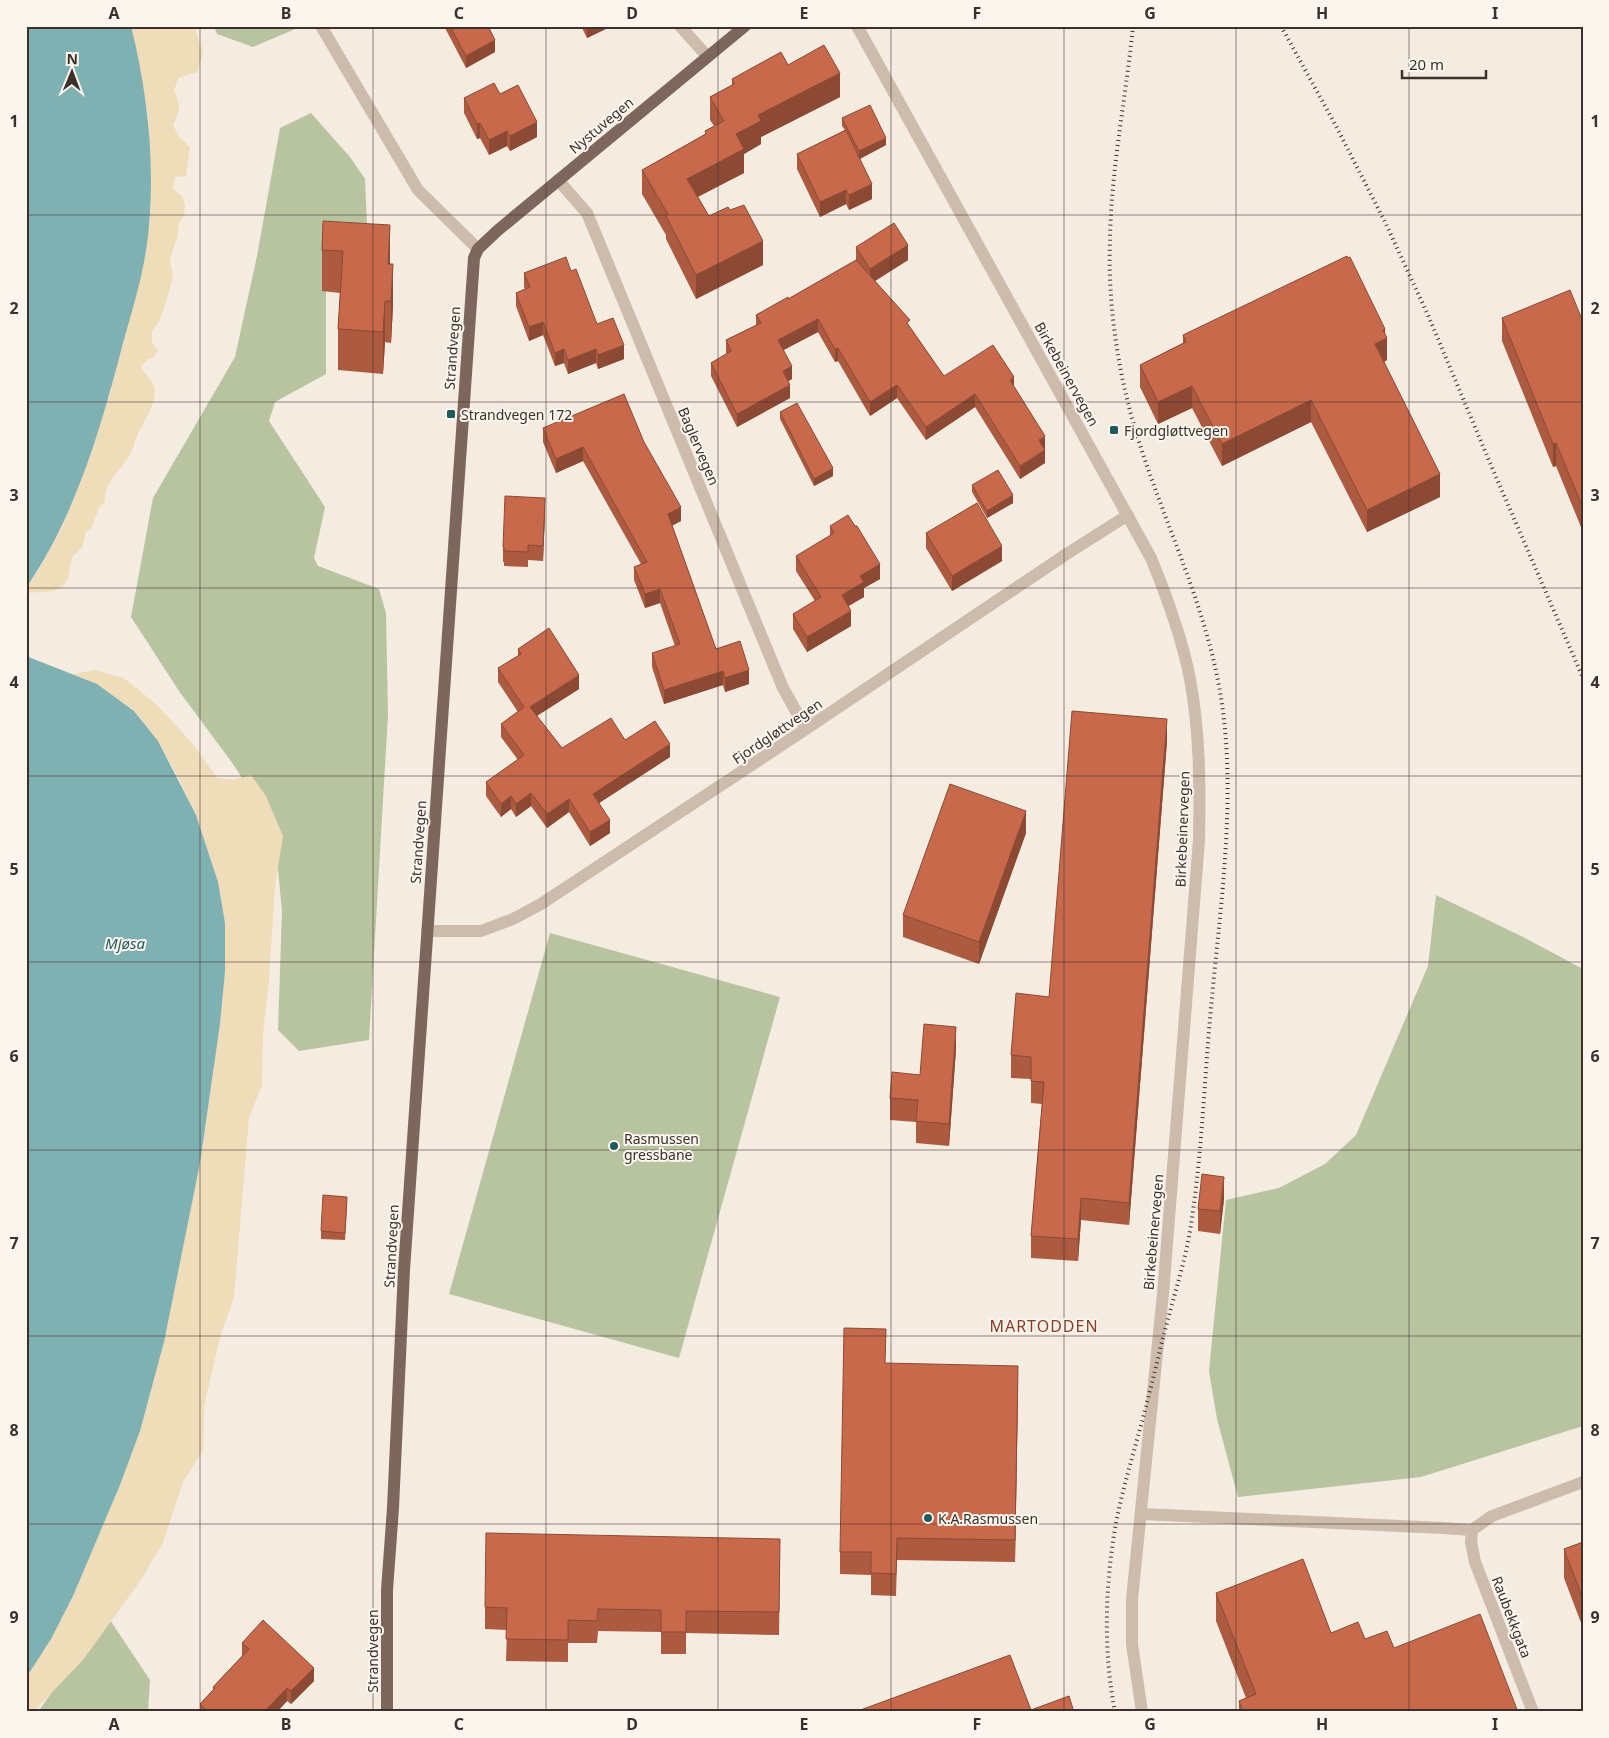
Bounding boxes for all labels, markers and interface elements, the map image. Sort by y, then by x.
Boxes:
text: A [108,2,120,24]
text: B [281,2,291,24]
text: C [454,2,464,24]
text: D [626,2,638,24]
text: E [800,2,809,24]
text: F [973,2,981,24]
text: G [1144,2,1156,24]
text: H [1316,2,1328,24]
text: I [1492,2,1498,24]
north arrow [48,48,98,98]
scale bar [1402,48,1485,80]
text: N [66,49,78,68]
text: 20 m [1409,54,1444,74]
street label: Nystuvegen [565,93,637,157]
text: 1 [9,110,19,132]
text: 1 [1590,110,1600,132]
text: 2 [9,297,19,319]
text: 2 [1590,297,1600,319]
street label: Strandvegen [440,306,464,390]
street label: Birkebeinervegen [1030,318,1104,430]
street label: Baglervegen [674,404,724,488]
place label: Strandvegen 172 [461,405,572,424]
marker: Strandvegen 172 [445,408,457,420]
place label: Fjordgløttvegen [1124,421,1228,440]
marker: Fjordgløttvegen [1108,424,1120,436]
text: 3 [9,484,19,506]
text: 3 [1590,484,1600,506]
text: 4 [9,671,19,693]
text: 4 [1590,671,1600,693]
street label: Fjordgløttvegen [728,694,826,768]
street label: Birkebeinervegen [1170,770,1194,888]
street label: Strandvegen [406,800,430,884]
text: 5 [9,858,19,880]
text: 5 [1590,858,1600,880]
water label: Mjøsa [105,933,145,953]
text: 6 [9,1045,19,1067]
text: 6 [1590,1045,1600,1067]
place label: Rasmussen gressbane [624,1129,699,1164]
marker: Rasmussen gressbane [608,1140,620,1152]
street label: Birkebeinervegen [1138,1173,1168,1291]
street label: Strandvegen [379,1204,403,1288]
text: 7 [9,1232,19,1254]
text: 7 [1590,1232,1600,1254]
district label: MARTODDEN [989,1315,1099,1337]
text: 8 [9,1419,19,1441]
text: 8 [1590,1419,1600,1441]
place label: K.A.Rasmussen [938,1509,1038,1528]
marker: K.A.Rasmussen [922,1512,934,1524]
street label: Raubekkgata [1488,1573,1536,1661]
text: 9 [9,1606,19,1628]
text: 9 [1590,1606,1600,1628]
street label: Strandvegen [363,1609,382,1693]
text: A [108,1713,120,1735]
text: B [281,1713,291,1735]
text: C [454,1713,464,1735]
text: D [626,1713,638,1735]
text: E [800,1713,809,1735]
text: F [973,1713,981,1735]
text: G [1144,1713,1156,1735]
text: H [1316,1713,1328,1735]
text: I [1492,1713,1498,1735]

